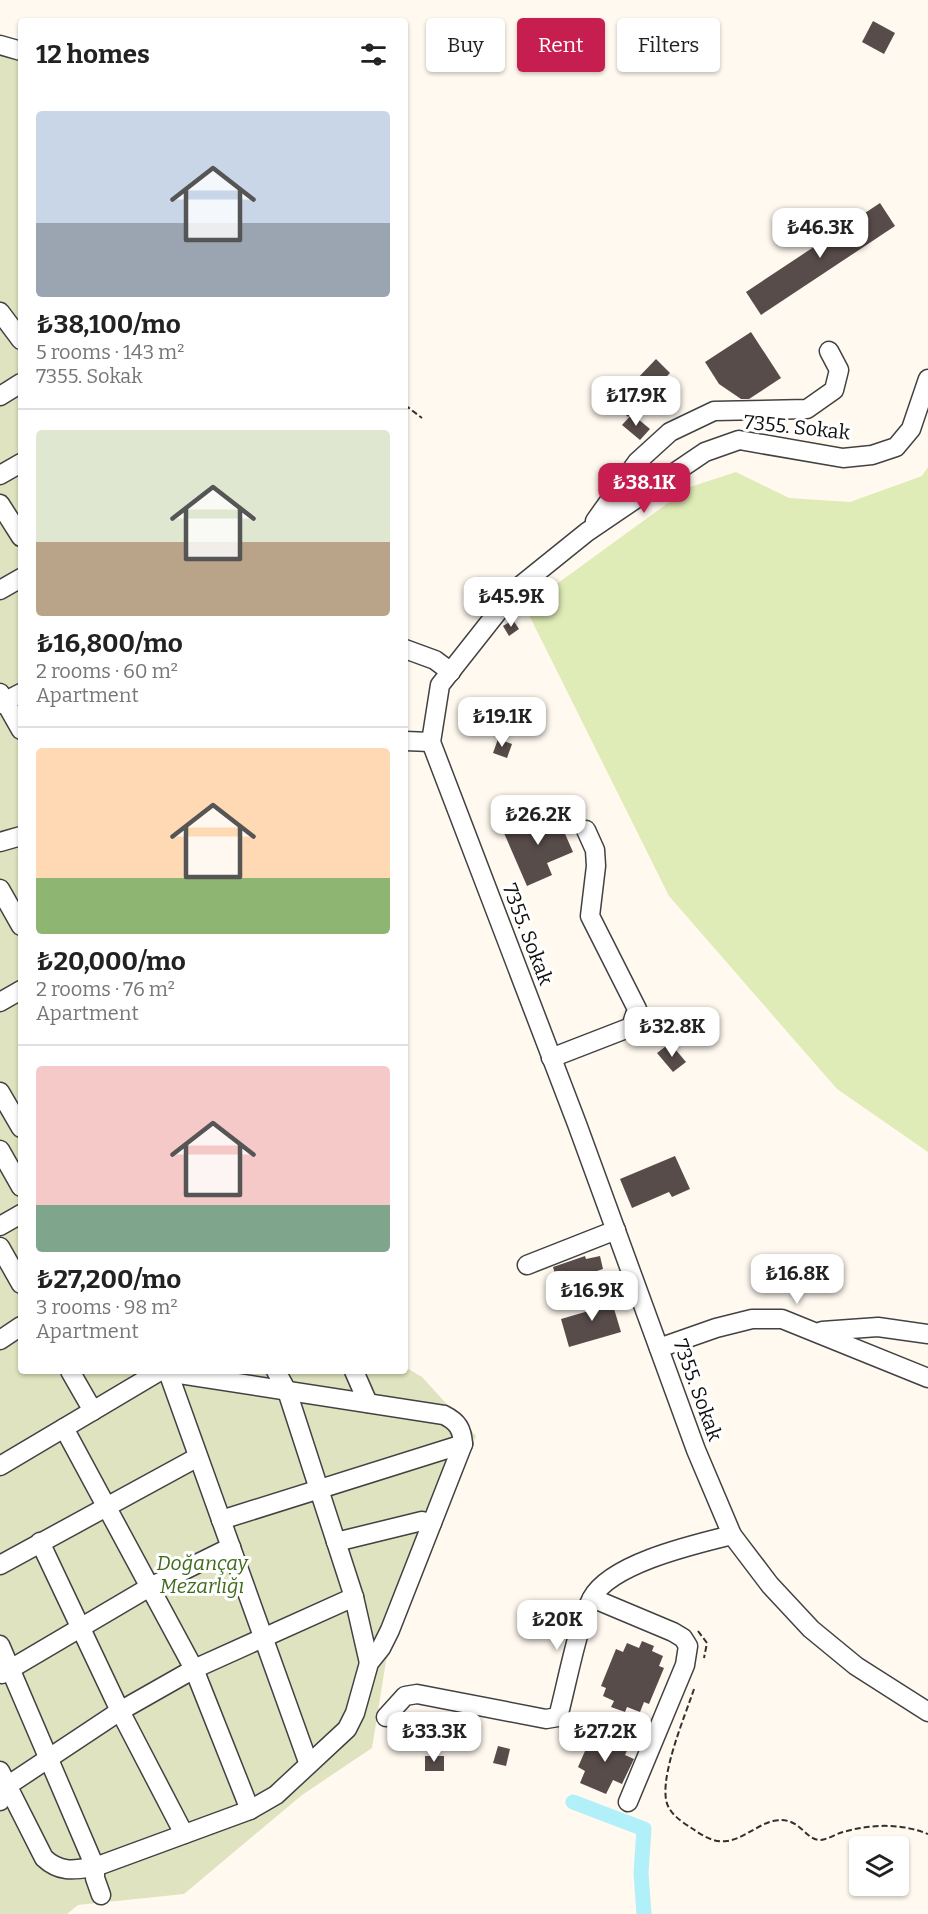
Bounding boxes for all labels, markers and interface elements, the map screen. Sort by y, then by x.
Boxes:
chip: Buy [426,18,505,72]
chip: Rent [517,18,605,72]
chip: Filters [617,18,720,72]
icon: filters [357,38,390,71]
text: 12 homes [36,39,150,70]
icon: home [159,150,267,258]
pin: ₺46.3K [771,208,869,259]
text: ₺46.3K [786,215,854,239]
text: ₺38,100/mo [36,309,181,340]
text: 5 rooms · 143 m² [36,340,184,364]
text: 7355. Sokak [36,364,143,388]
pin: ₺17.9K [587,376,685,427]
text: ₺17.9K [605,383,667,407]
street label: 7355. Sokak [743,409,852,445]
pin: ₺38.1K [595,463,693,514]
icon: home [159,469,267,577]
text: ₺38.1K [612,470,676,494]
pin: ₺45.9K [462,577,560,628]
text: ₺45.9K [478,584,544,608]
text: ₺16,800/mo [36,628,183,659]
text: 2 rooms · 60 m² [36,659,178,683]
text: Apartment [36,683,139,707]
pin: ₺19.1K [453,697,551,748]
text: ₺19.1K [472,704,532,728]
icon: home [159,787,267,895]
pin: ₺26.2K [489,795,587,846]
text: ₺26.2K [505,802,571,826]
street label: 7355. Sokak [498,880,559,989]
text: ₺20,000/mo [36,946,186,977]
text: 2 rooms · 76 m² [36,977,175,1001]
text: Apartment [36,1001,139,1025]
pin: ₺32.8K [623,1007,721,1058]
text: ₺32.8K [639,1014,705,1038]
icon: home [159,1105,267,1213]
pin: ₺16.8K [748,1254,846,1305]
text: ₺16.8K [765,1261,829,1285]
text: ₺27,200/mo [36,1264,181,1295]
pin: ₺16.9K [543,1271,641,1322]
text: ₺16.9K [560,1278,624,1302]
text: 3 rooms · 98 m² [36,1295,178,1319]
text: Apartment [36,1319,139,1343]
street label: 7355. Sokak [669,1336,728,1445]
park label: Doğançay Mezarlığı [156,1551,249,1598]
pin: ₺20K [521,1600,593,1651]
text: ₺20K [531,1607,583,1631]
pin: ₺33.3K [385,1712,483,1763]
pin: ₺27.2K [556,1712,654,1763]
text: ₺33.3K [401,1719,467,1743]
text: ₺27.2K [573,1719,637,1743]
map controls [849,1836,909,1896]
button: layers [849,1836,909,1896]

